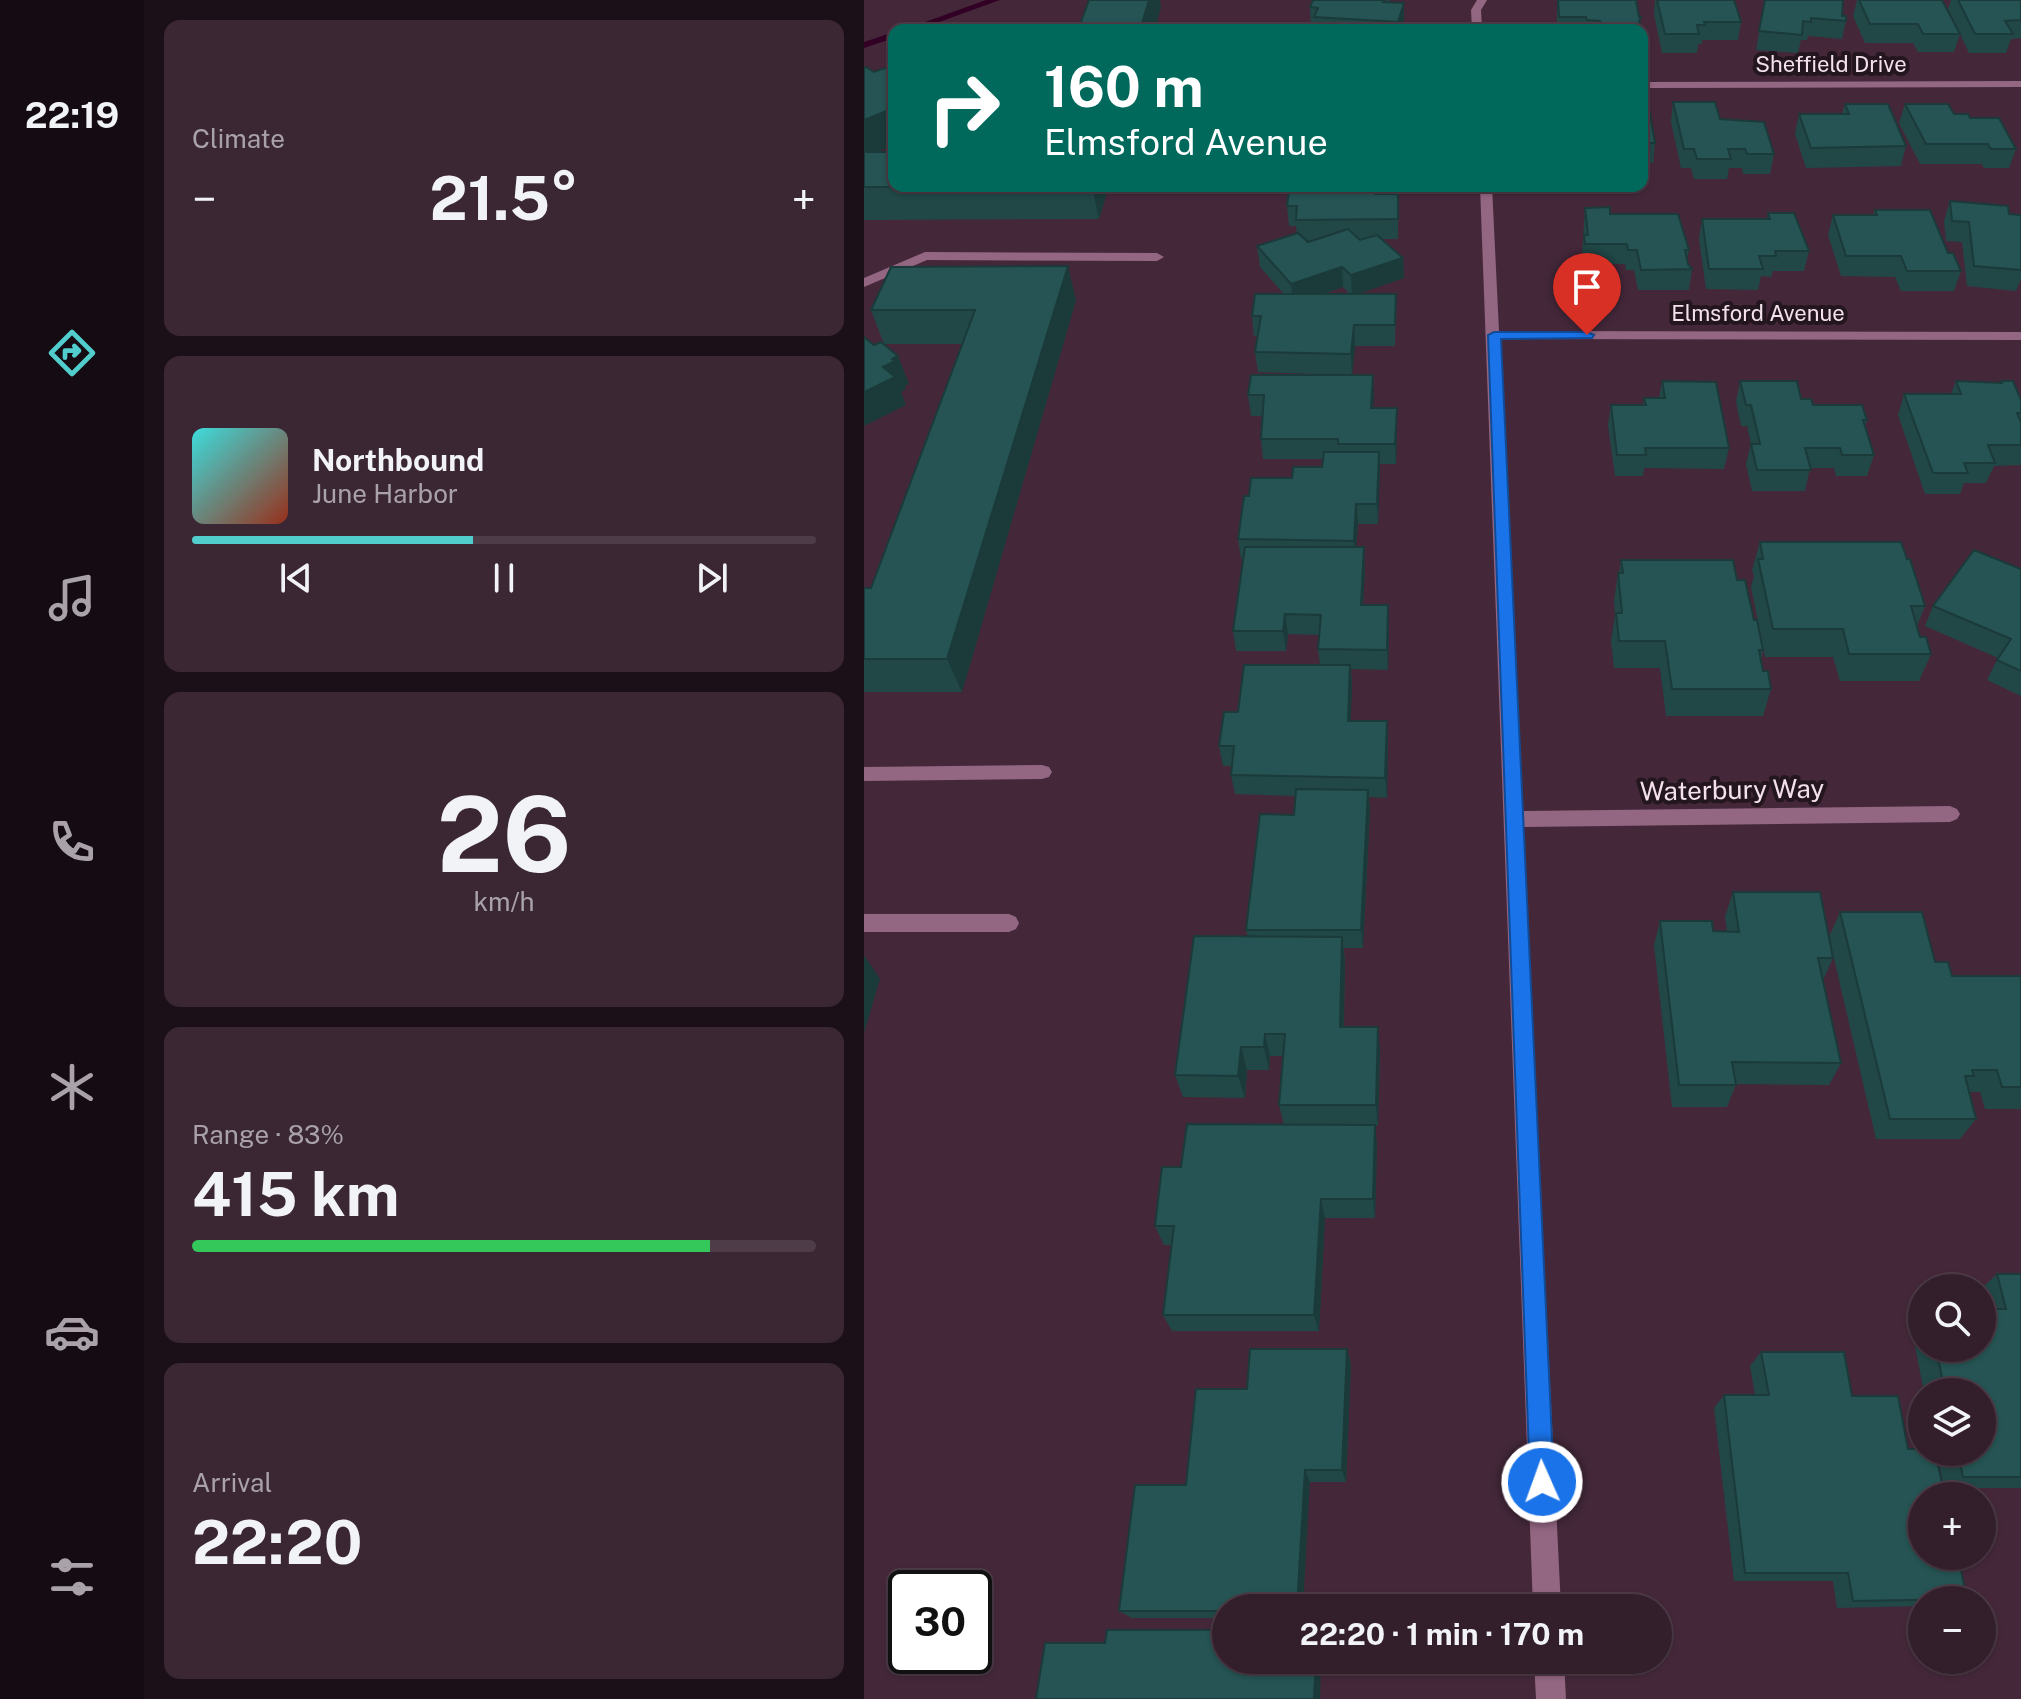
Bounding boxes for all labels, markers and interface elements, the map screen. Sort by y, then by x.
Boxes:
street label: Sheffield Drive [1755,51,1907,77]
text: 160 m [1044,54,1204,120]
icon: right [912,56,1016,160]
text: 22:19 [25,94,119,136]
text: Elmsford Avenue [1044,121,1328,163]
text: Climate [192,123,285,154]
text: 21.5° [430,163,578,234]
text: − [192,173,216,225]
text: + [792,173,816,225]
pin [1553,253,1621,335]
icon: arrive [1565,265,1609,309]
street label: Elmsford Avenue [1671,300,1845,326]
icon: directions [44,325,100,381]
text: Northbound [312,442,484,478]
text: June Harbor [312,478,458,509]
icon: previous [274,556,318,600]
icon: pause [482,556,526,600]
icon: next [690,556,734,600]
icon: music [44,570,100,626]
street label: Waterbury Way [1640,772,1825,807]
text: 26 [437,773,571,895]
icon: phone [44,814,100,870]
text: km/h [473,886,535,917]
icon: climate [44,1059,100,1115]
text: Range · 83% [192,1119,344,1150]
text: 415 km [192,1159,400,1230]
map controls [1908,1274,1996,1674]
button: search [1908,1274,1996,1362]
icon: car [44,1304,100,1360]
button: layers [1908,1378,1996,1466]
position arrow [1500,1440,1584,1524]
text: Arrival [192,1467,272,1498]
button: + [1908,1482,1996,1570]
text: 22:20 [192,1507,362,1578]
icon: filters [44,1549,100,1605]
speed limit sign: 30 [888,1570,992,1674]
button: − [1908,1586,1996,1674]
text: 22:20 · 1 min · 170 m [1300,1616,1584,1652]

